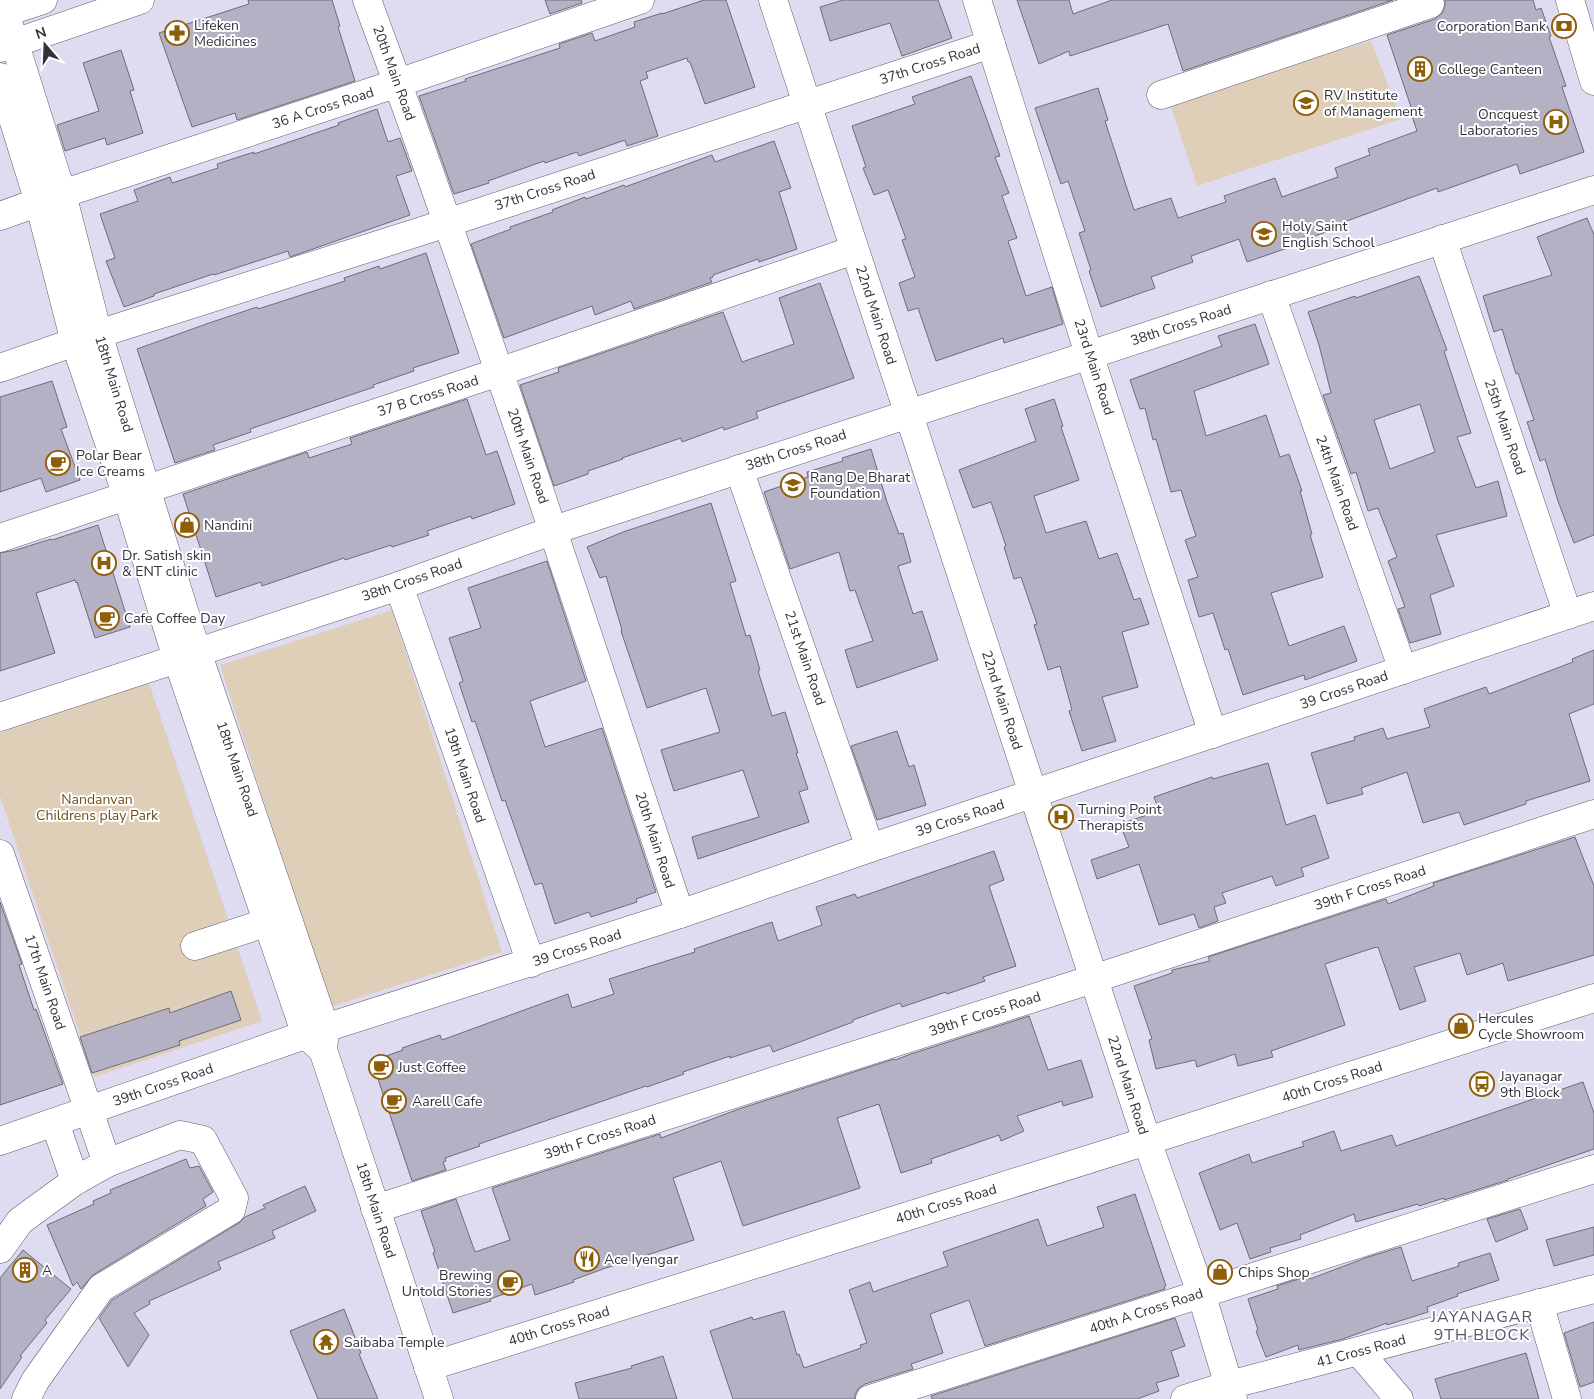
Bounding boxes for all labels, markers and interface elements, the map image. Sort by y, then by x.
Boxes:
bank icon: Corporation Bank [1551,13,1577,39]
place label: Lifeken Medicines [194,16,257,51]
place label: Corporation Bank [1437,17,1547,36]
north arrow [20,20,70,70]
pharmacy icon: Lifeken Medicines [164,20,190,46]
text: N [33,22,49,44]
street label: 20th Main Road [368,23,420,123]
street label: 37th Cross Road [877,39,983,89]
building icon: College Canteen [1407,56,1433,82]
place label: College Canteen [1438,60,1542,79]
street label: 36 A Cross Road [270,83,376,133]
place label: RV Institute of Management [1324,86,1423,121]
school or university icon: RV Institute of Management [1293,90,1319,116]
place label: Oncquest Laboratories [1460,105,1538,140]
hospital icon: Oncquest Laboratories [1543,109,1569,135]
street label: 37th Cross Road [492,165,598,215]
place label: Holy Saint English School [1282,217,1376,252]
school or university icon: Holy Saint English School [1251,221,1277,247]
street label: 22nd Main Road [851,263,901,367]
street label: 38th Cross Road [1128,300,1234,350]
street label: 23rd Main Road [1069,316,1119,418]
street label: 18th Main Road [90,333,138,435]
street label: 37 B Cross Road [375,371,481,421]
street label: 25th Main Road [1480,377,1530,477]
street label: 20th Main Road [503,406,553,506]
street label: 38th Cross Road [743,425,849,475]
street label: 24th Main Road [1311,433,1363,533]
place label: Polar Bear Ice Creams [76,446,145,481]
cafe icon: Polar Bear Ice Creams [45,450,71,476]
place label: Rang De Bharat Foundation [810,468,910,503]
school or university icon: Rang De Bharat Foundation [780,472,806,498]
shop icon: Nandini [174,512,200,538]
place label: Nandini [204,516,252,535]
place label: Dr. Satish skin & ENT clinic [122,546,211,581]
hospital icon: Dr. Satish skin & ENT clinic [91,550,117,576]
street label: 38th Cross Road [359,554,465,606]
cafe icon: Cafe Coffee Day [94,605,120,631]
street label: 21st Main Road [780,608,830,708]
place label: Cafe Coffee Day [124,609,226,628]
street label: 22nd Main Road [977,648,1027,752]
street label: 39 Cross Road [1297,666,1391,714]
street label: 18th Main Road [212,719,262,819]
street label: 19th Main Road [440,725,490,825]
park label: Nandanvan Childrens play Park [36,790,159,825]
street label: 20th Main Road [631,790,679,890]
street label: 39 Cross Road [913,795,1007,841]
place label: Turning Point Therapists [1078,800,1162,835]
hospital icon: Turning Point Therapists [1048,804,1074,830]
street label: 39th F Cross Road [1312,861,1428,915]
street label: 39 Cross Road [530,925,624,971]
street label: 17th Main Road [20,932,70,1032]
street label: 39th F Cross Road [927,987,1043,1041]
place label: Hercules Cycle Showroom [1478,1009,1584,1044]
shop icon: Hercules Cycle Showroom [1448,1013,1474,1039]
street label: 22nd Main Road [1103,1033,1153,1137]
cafe icon: Just Coffee [368,1054,394,1080]
street label: 40th Cross Road [1279,1057,1385,1107]
place label: Just Coffee [397,1058,466,1077]
street label: 39th Cross Road [110,1059,216,1111]
place label: Jayanagar 9th Block [1499,1067,1562,1102]
bus stop icon: Jayanagar 9th Block [1469,1071,1495,1097]
cafe icon: Aarell Cafe [381,1088,407,1114]
place label: Aarell Cafe [412,1092,482,1111]
street label: 39th F Cross Road [542,1110,658,1164]
street label: 18th Main Road [352,1160,400,1260]
street label: 40th Cross Road [893,1180,999,1228]
restaurant icon: Ace Iyengar [574,1246,600,1272]
place label: Ace Iyengar [604,1250,678,1269]
building icon: A [12,1257,38,1283]
shop icon: Chips Shop [1207,1259,1233,1285]
place label: A [42,1261,52,1280]
place label: Chips Shop [1238,1263,1310,1282]
place label: Brewing Untold Stories [402,1266,492,1301]
cafe icon: Brewing Untold Stories [497,1270,523,1296]
street label: 40th A Cross Road [1087,1284,1205,1338]
street label: 40th Cross Road [506,1302,612,1350]
district label: JAYANAGAR 9TH BLOCK [1430,1306,1533,1346]
temple icon: Saibaba Temple [313,1329,339,1355]
street label: 41 Cross Road [1314,1330,1408,1372]
place label: Saibaba Temple [344,1333,445,1352]

